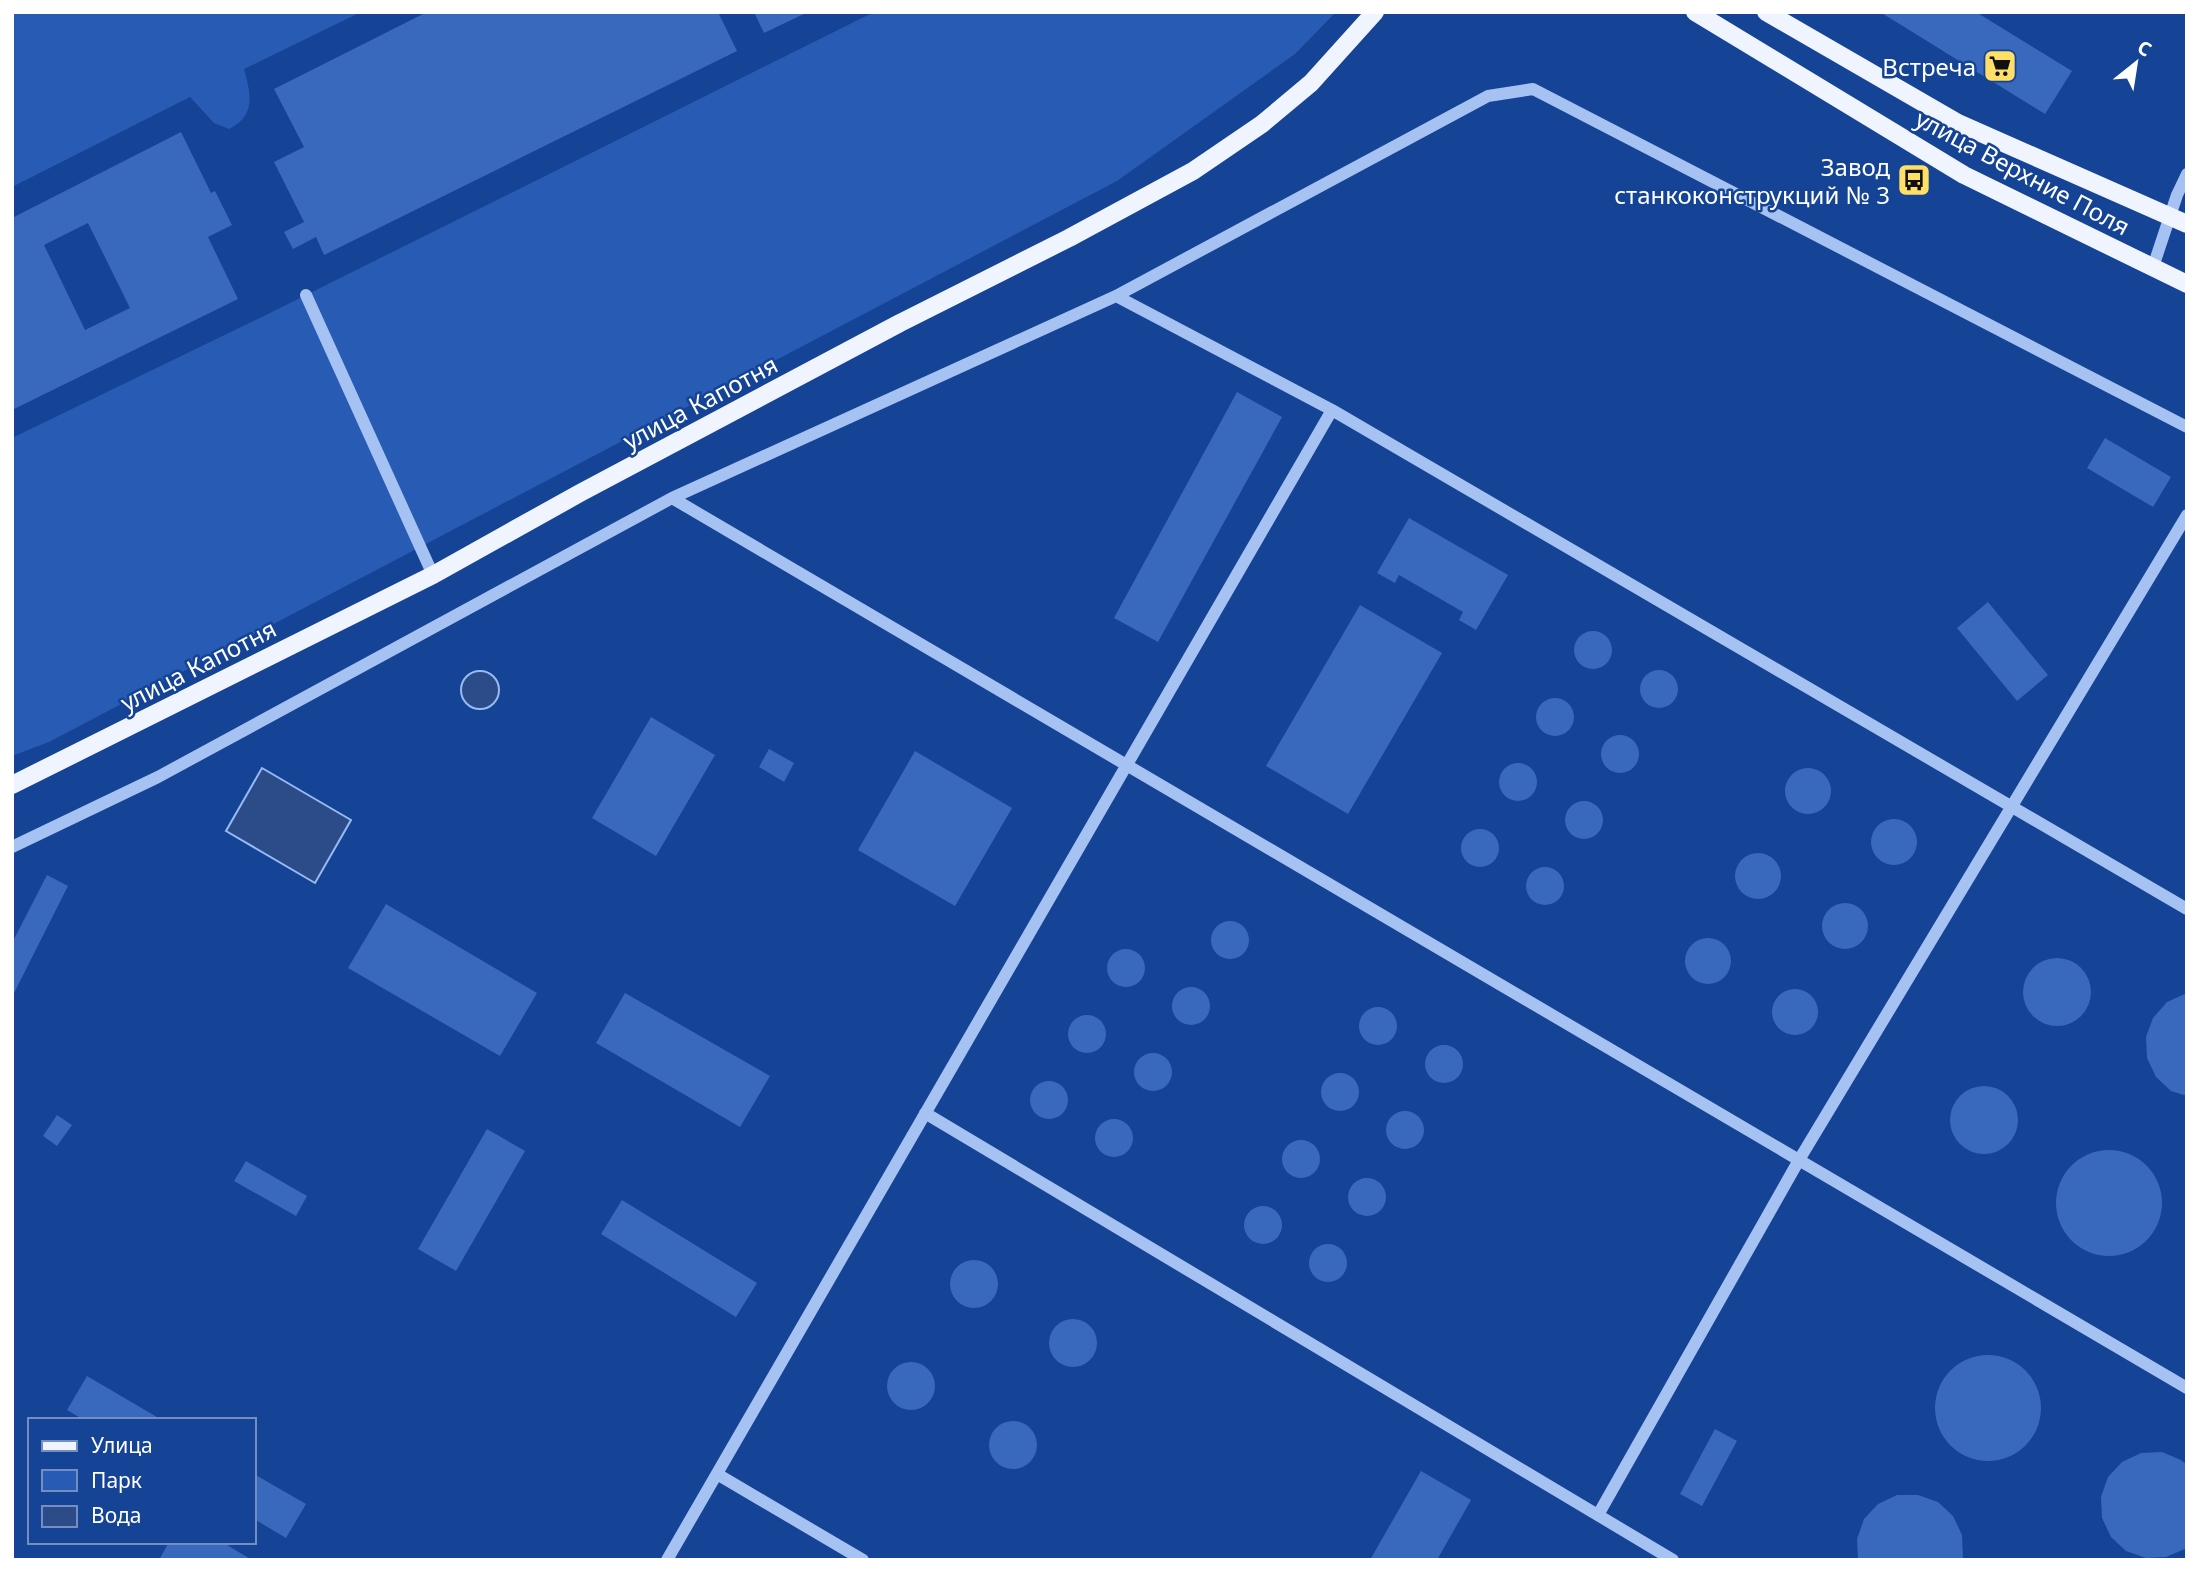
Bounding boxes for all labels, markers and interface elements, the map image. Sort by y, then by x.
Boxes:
north arrow [2101,28,2171,98]
text: С [2133,34,2156,63]
supermarket icon: Встреча [1981,47,2019,85]
place label: Встреча [1882,50,1976,83]
street label: улица Верхние Поля [1910,101,2136,243]
place label: Завод станкоконструкций № 3 [1614,150,1890,211]
bus stop icon: Завод станкоконструкций № 3 [1895,161,1933,199]
street label: улица Капотня [617,347,783,457]
street label: улица Капотня [114,612,282,718]
legend [28,1418,256,1544]
text: Улица [91,1431,153,1459]
text: Парк [91,1466,142,1494]
text: Вода [91,1501,141,1529]

